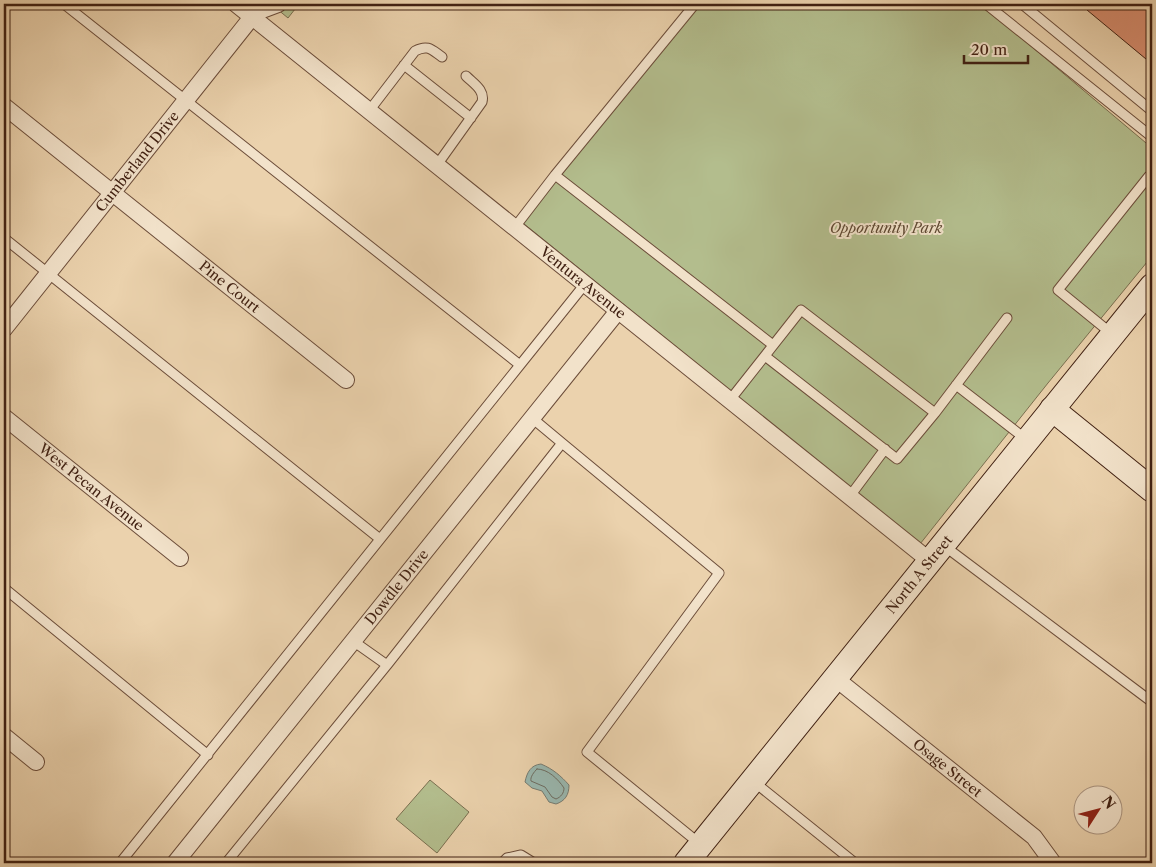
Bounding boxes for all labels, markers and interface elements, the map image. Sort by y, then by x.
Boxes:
scale bar [964,32,1027,64]
text: 20 m [971,40,1007,59]
street label: Cumberland Drive [92,107,183,215]
park label: Opportunity Park [830,219,943,237]
street label: Ventura Avenue [536,242,630,323]
street label: Pine Court [196,257,264,316]
street label: West Pecan Avenue [34,439,148,535]
street label: North A Street [882,531,956,617]
street label: Dowdle Drive [361,545,432,628]
street label: Osage Street [909,735,986,801]
north arrow [1074,784,1124,834]
text: N [1098,792,1119,813]

